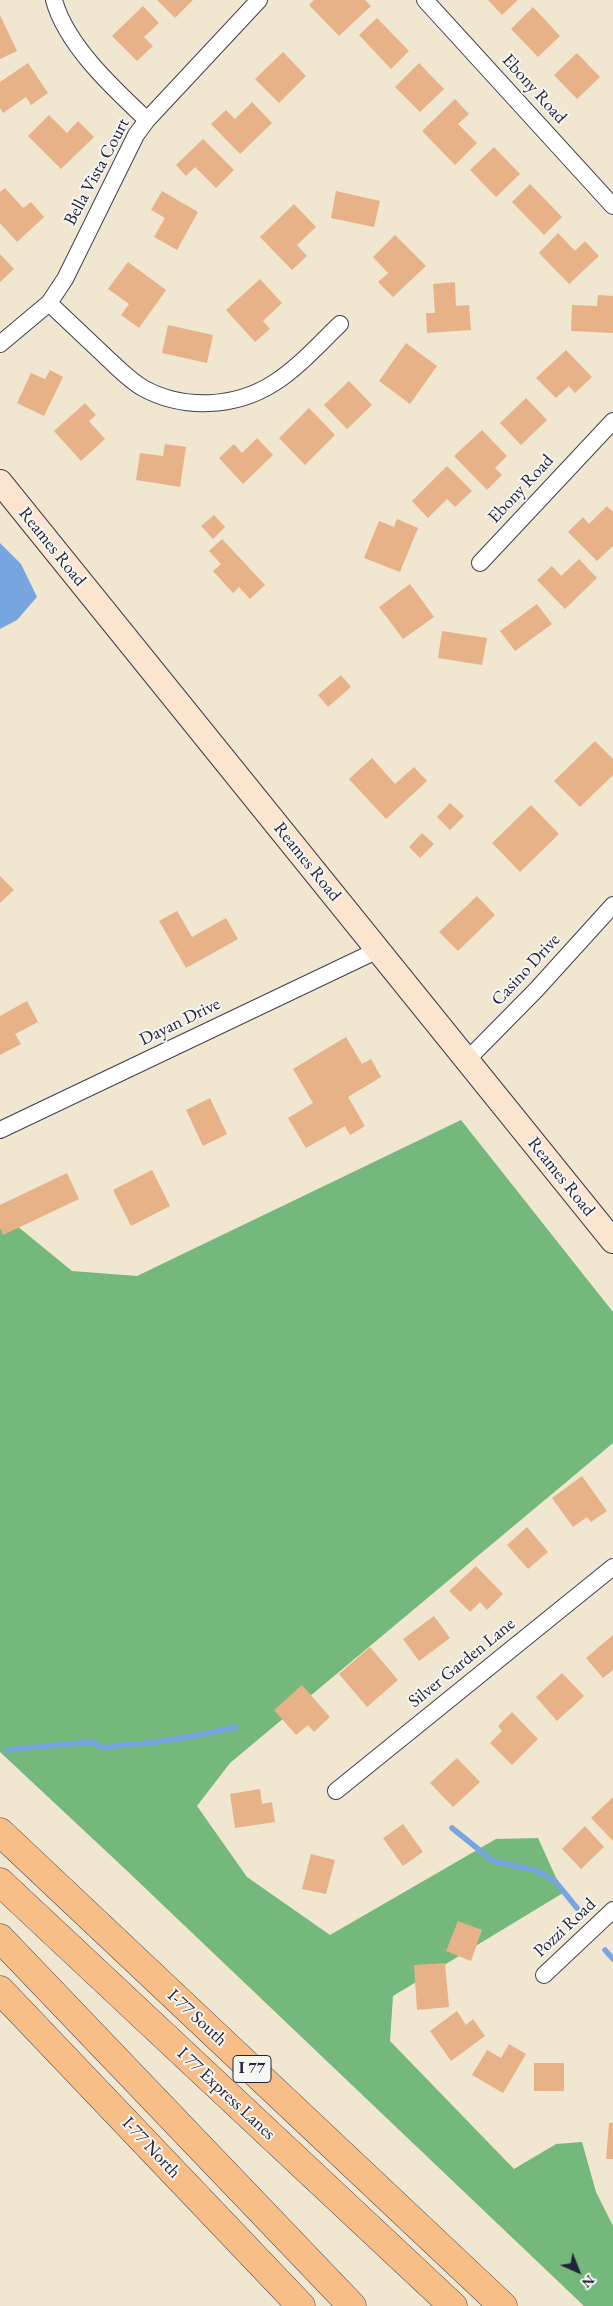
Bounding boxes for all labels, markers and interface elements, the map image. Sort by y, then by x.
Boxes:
street label: Ebony Road [497,50,571,128]
street label: Bella Vista Court [60,115,134,229]
street label: Ebony Road [484,450,558,528]
street label: Reames Road [14,503,90,591]
street label: Reames Road [269,818,345,906]
street label: Casino Drive [487,929,565,1011]
street label: Dayan Drive [136,993,224,1051]
street label: Reames Road [523,1133,599,1221]
street label: Silver Garden Lane [404,1613,520,1713]
street label: Pozzi Road [530,1894,600,1962]
street label: I-77 South [163,1985,231,2051]
street label: I 77 Express Lanes [173,2043,279,2145]
road number: I 77 [233,2056,271,2082]
street label: I-77 North [117,2113,185,2183]
north arrow [553,2246,603,2296]
text: N [578,2271,599,2292]

